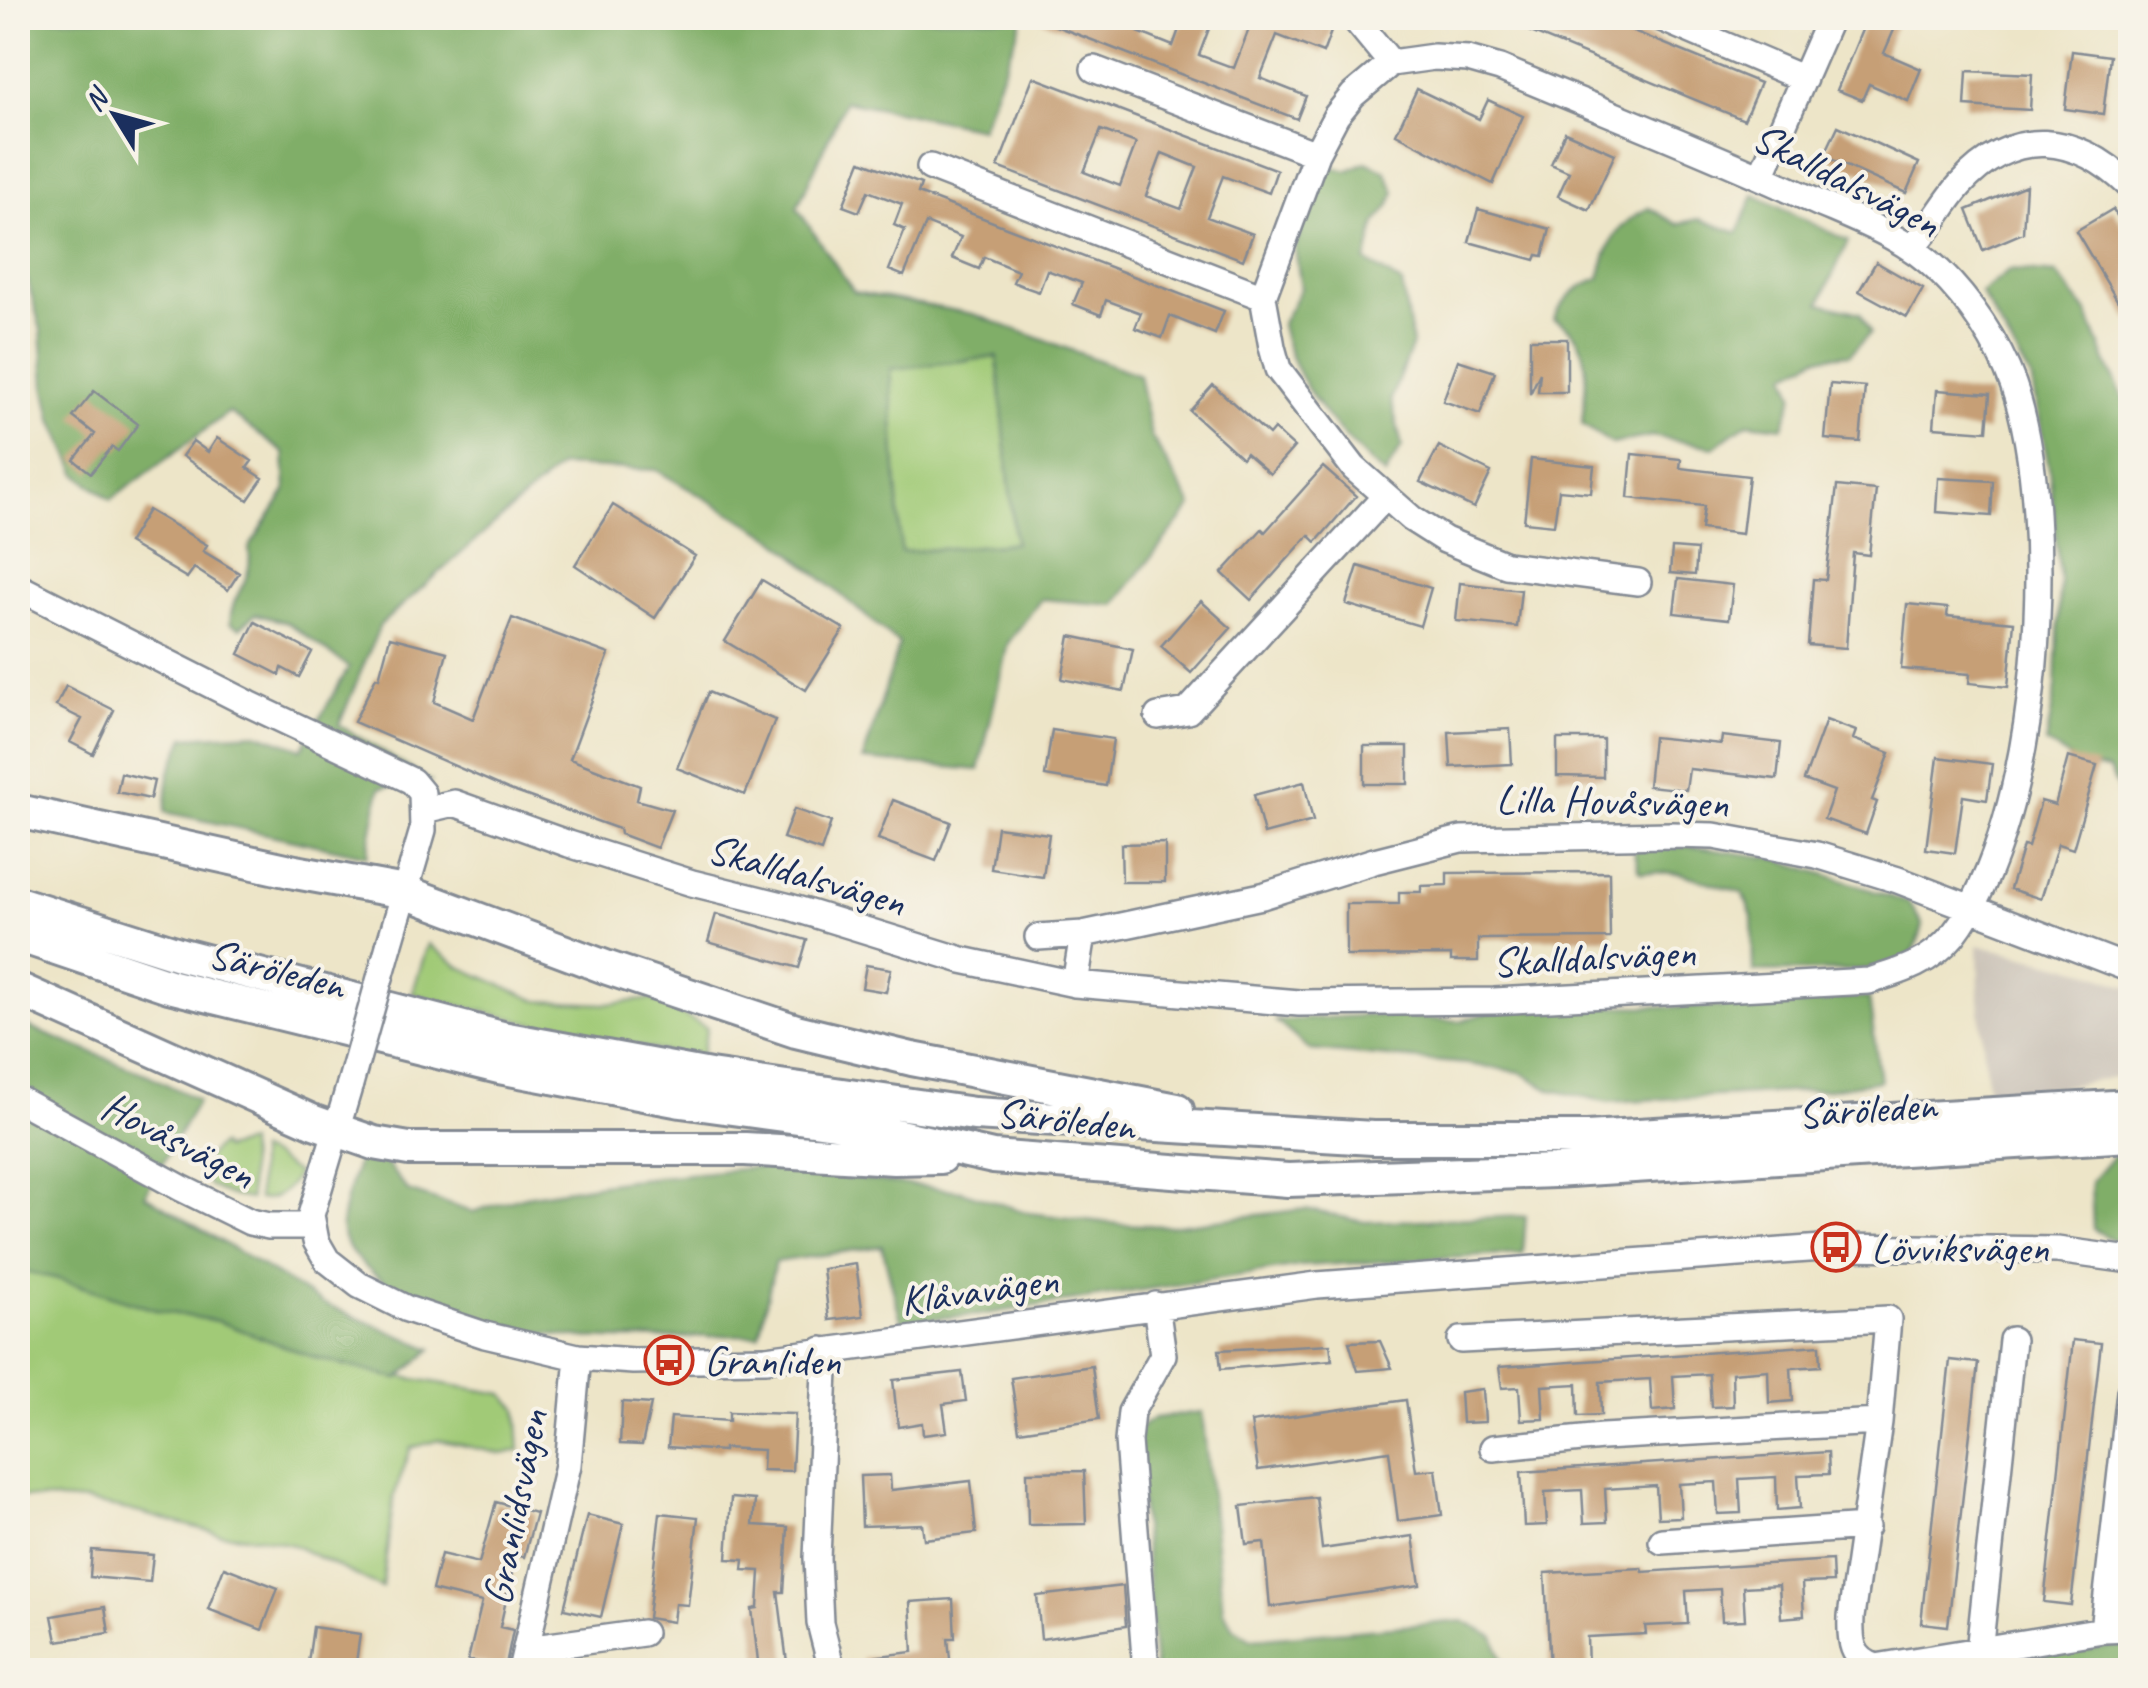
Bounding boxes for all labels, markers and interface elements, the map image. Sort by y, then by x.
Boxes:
north arrow [65,65,165,165]
text: N [76,79,117,118]
street label: Skalldalsvägen [1744,111,1950,251]
street label: Lilla Hovåsvägen [1495,773,1730,830]
street label: Skalldalsvägen [702,822,913,929]
street label: Skalldalsvägen [1491,926,1698,989]
street label: Säröleden [203,927,352,1012]
street label: Säröleden [1796,1078,1940,1141]
street label: Hovåsvägen [93,1079,265,1202]
street label: Säröleden [994,1086,1140,1153]
bus stop icon: Lövviksvägen [1810,1221,1862,1273]
place label: Lövviksvägen [1871,1222,2050,1275]
street label: Klåvavägen [897,1253,1062,1328]
bus stop icon: Granliden [643,1334,695,1386]
place label: Granliden [704,1335,842,1388]
street label: Granlidsvägen [471,1404,561,1610]

